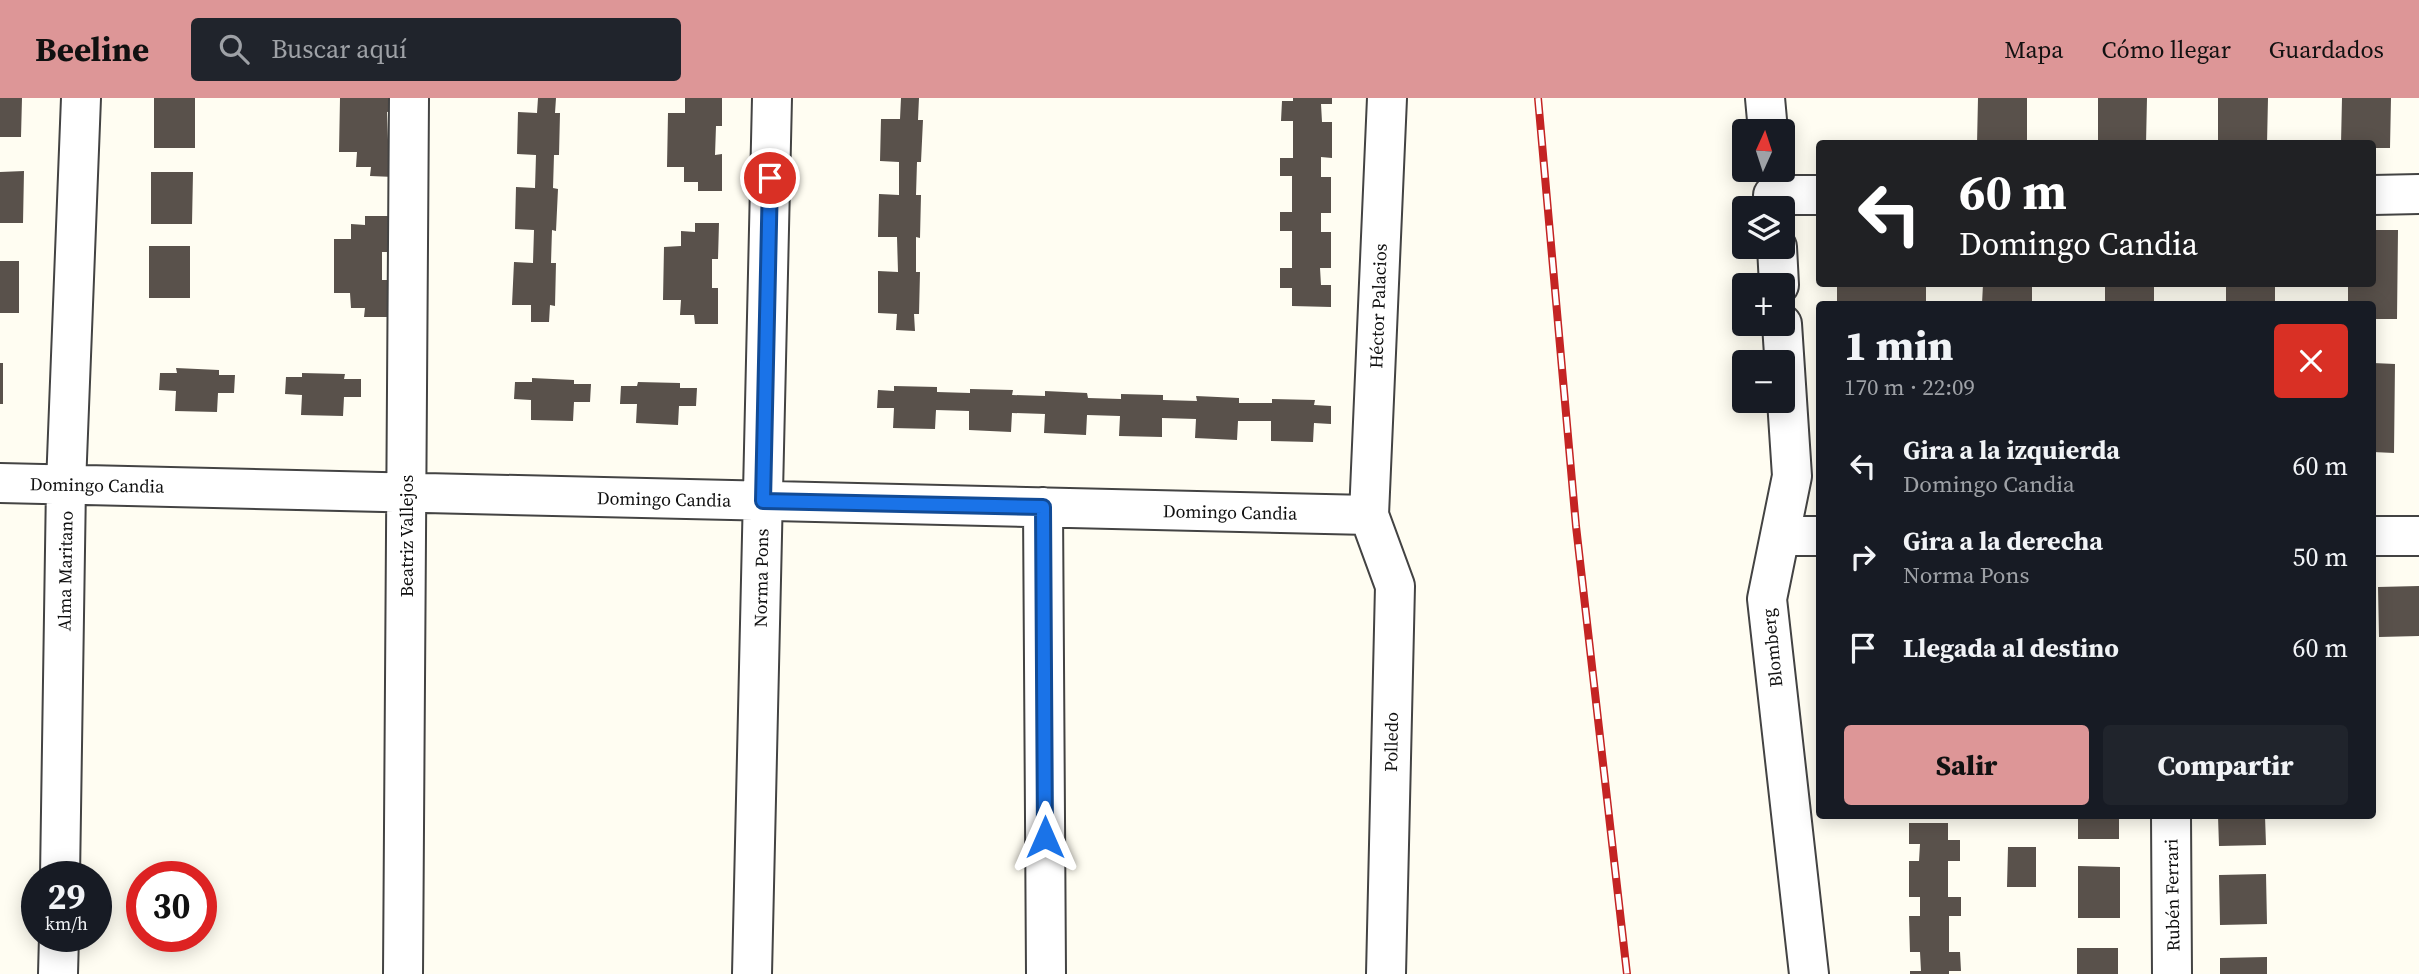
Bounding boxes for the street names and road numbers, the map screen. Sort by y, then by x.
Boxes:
street label: Héctor Palacios [1363,243,1393,369]
street label: Domingo Candia [30,471,165,499]
street label: Beatriz Vallejos [394,475,419,597]
street label: Domingo Candia [597,485,732,513]
street label: Domingo Candia [1163,498,1298,526]
street label: Alma Maritano [51,510,79,631]
street label: Norma Pons [748,528,774,628]
street label: Blomberg [1755,607,1789,689]
street label: Polledo [1378,712,1404,772]
street label: Rubén Ferrari [2159,838,2185,952]

